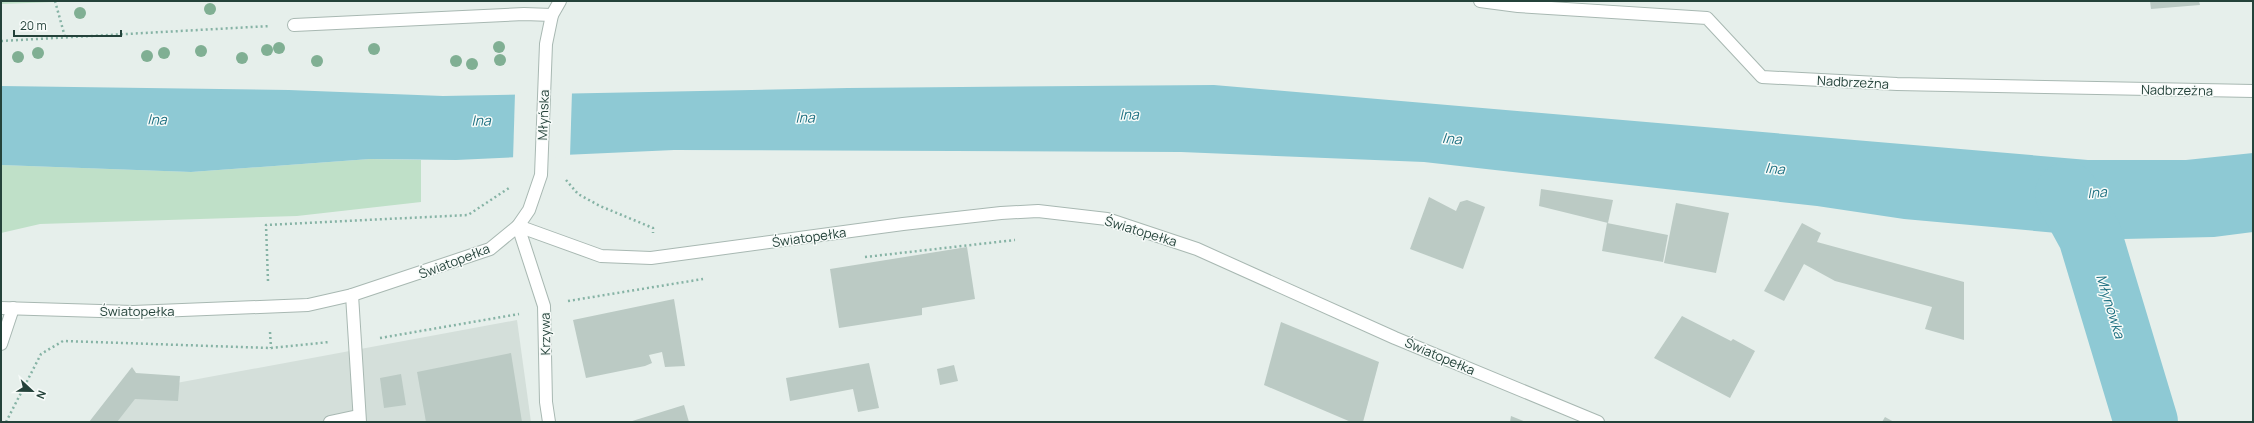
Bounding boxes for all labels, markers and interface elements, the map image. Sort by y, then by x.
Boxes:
scale bar [14,12,121,38]
text: 20 m [20,17,47,34]
street label: Nadbrzeżna [1817,71,1889,93]
street label: Nadbrzeżna [2141,80,2213,100]
street label: Młyńska [533,89,553,141]
water label: Ina [1119,104,1140,124]
water label: Ina [795,107,816,127]
water label: Ina [147,109,168,129]
water label: Ina [471,110,492,130]
water label: Ina [1442,128,1464,148]
water label: Ina [1765,158,1787,178]
water label: Ina [2087,182,2109,202]
street label: Światopełka [1103,211,1179,251]
street label: Światopełka [771,223,847,251]
street label: Światopełka [416,239,492,283]
water label: Młynówka [2092,272,2130,342]
street label: Światopełka [100,302,174,320]
street label: Krzywa [536,312,554,356]
street label: Światopełka [1402,333,1478,379]
north arrow [12,371,52,411]
text: N [33,388,50,401]

